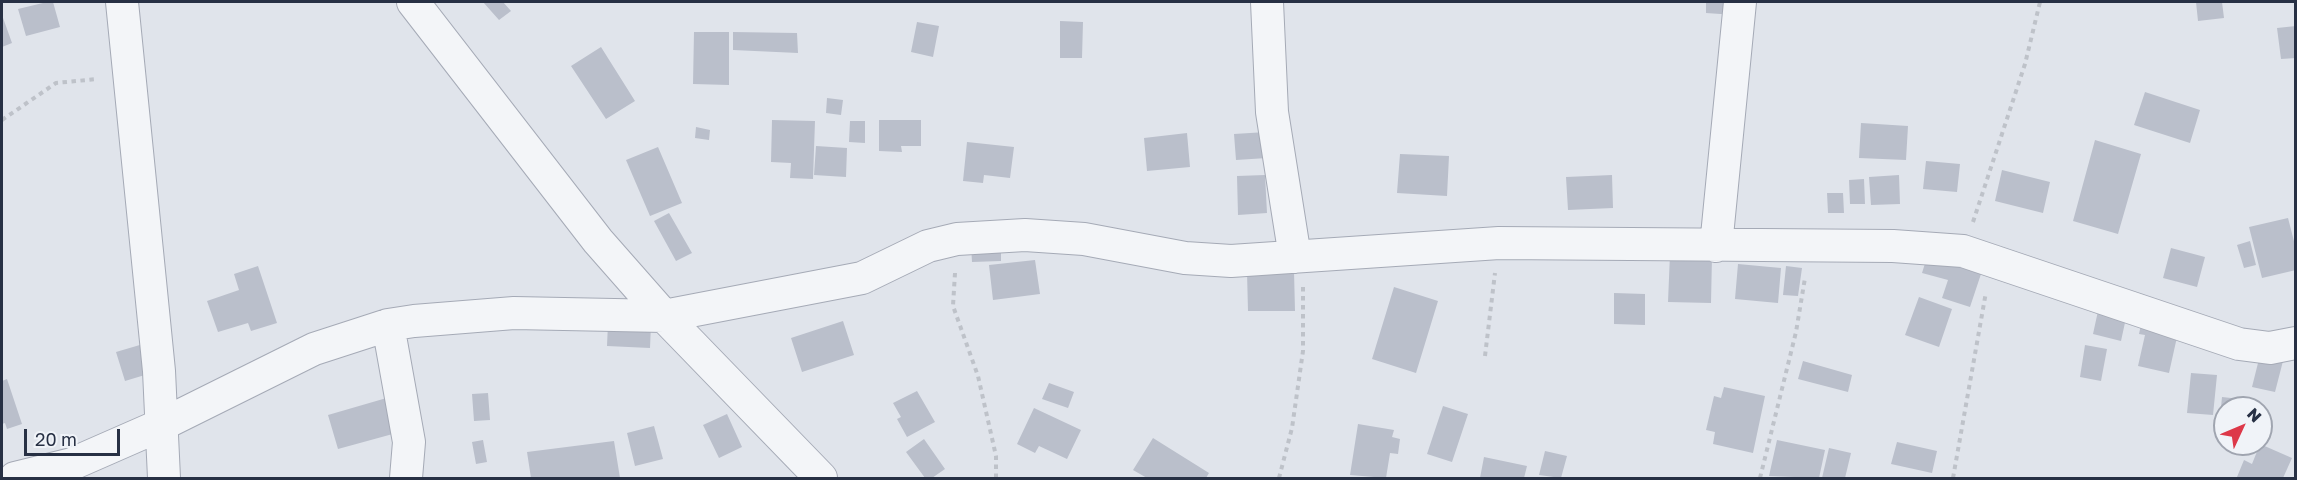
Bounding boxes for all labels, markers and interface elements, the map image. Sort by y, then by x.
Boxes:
north arrow [2213,396,2273,456]
text: N [2243,404,2266,426]
scale bar [27,417,123,455]
text: 20 m [35,428,77,450]

